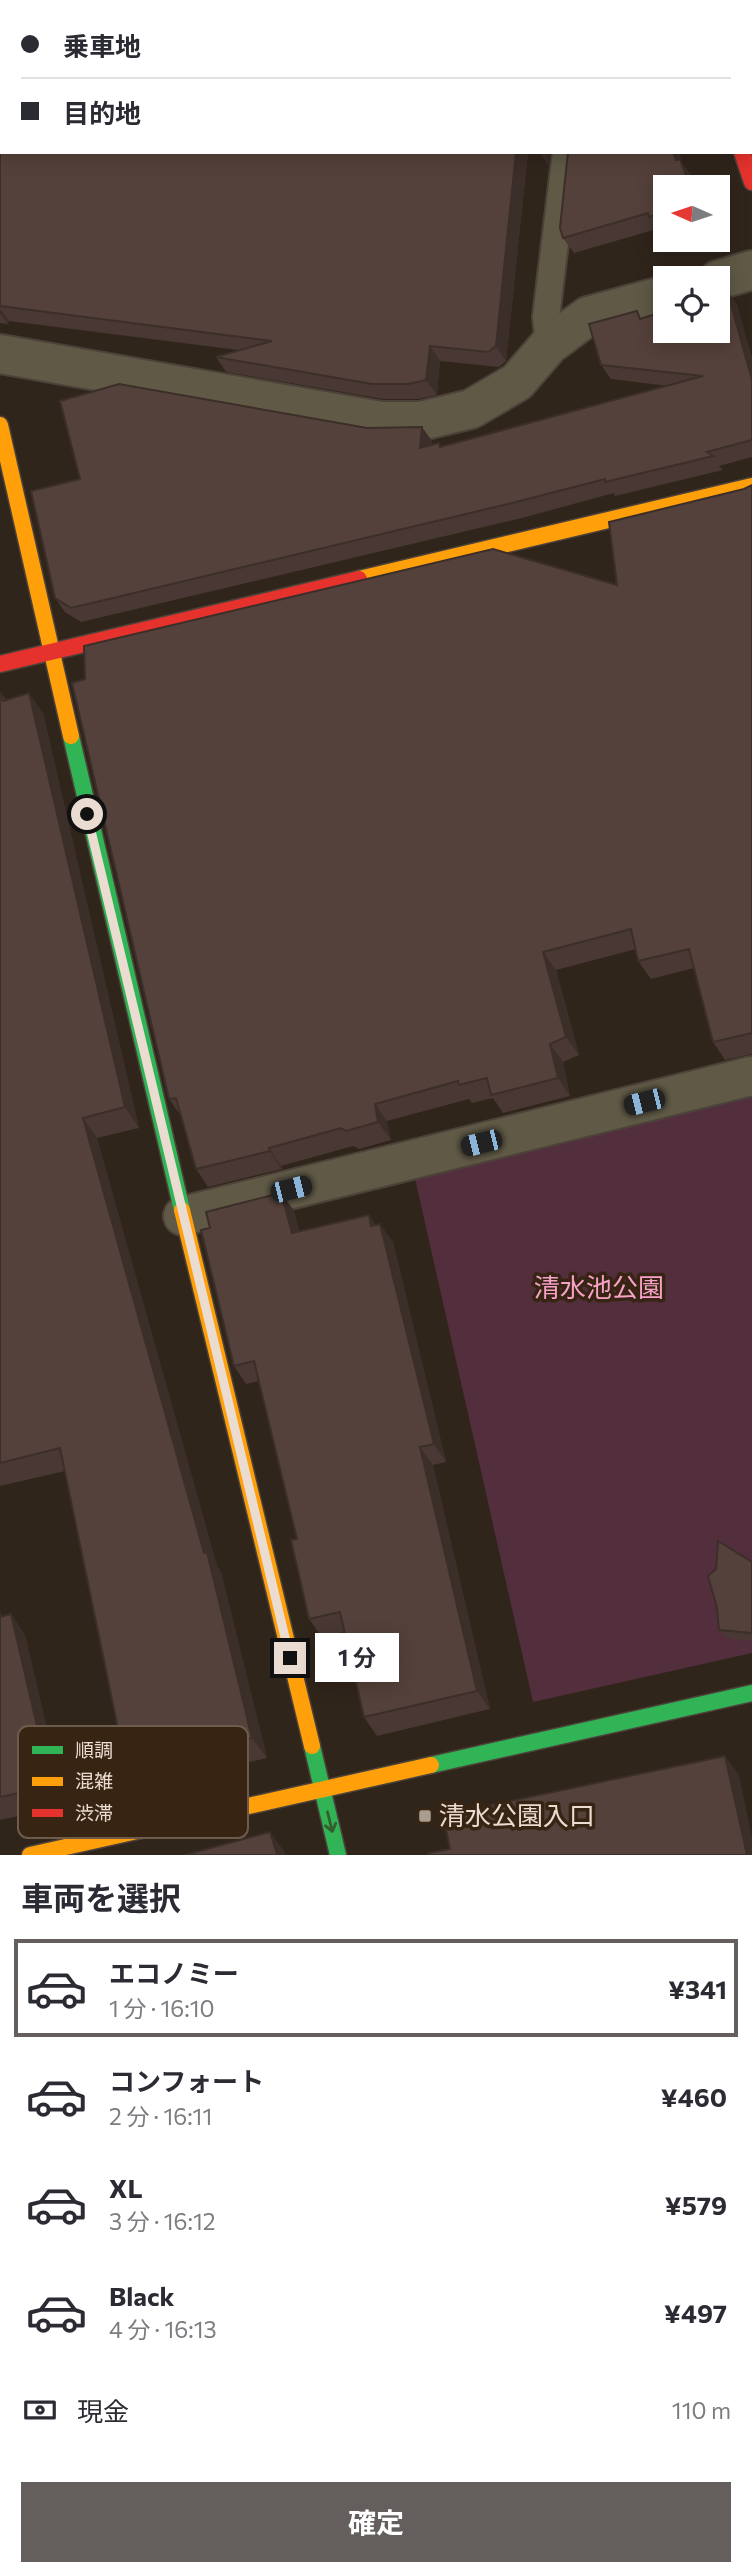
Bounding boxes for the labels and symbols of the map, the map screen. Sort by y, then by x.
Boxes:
north arrow [653,175,730,252]
route start [71,798,103,830]
car [622,1087,667,1117]
car [459,1128,504,1158]
car [269,1174,314,1204]
park label: 清水池公園 [534,1271,664,1302]
callout: 1 分 [314,1634,398,1682]
route end [274,1642,306,1674]
legend [18,1726,248,1838]
text: 順調 [75,1738,113,1761]
text: 混雑 [75,1769,113,1792]
place label: 清水公園入口 [439,1799,595,1830]
text: 渋滞 [75,1801,113,1824]
marker: 清水公園入口 [417,1808,433,1824]
one-way arrow [324,1810,337,1833]

